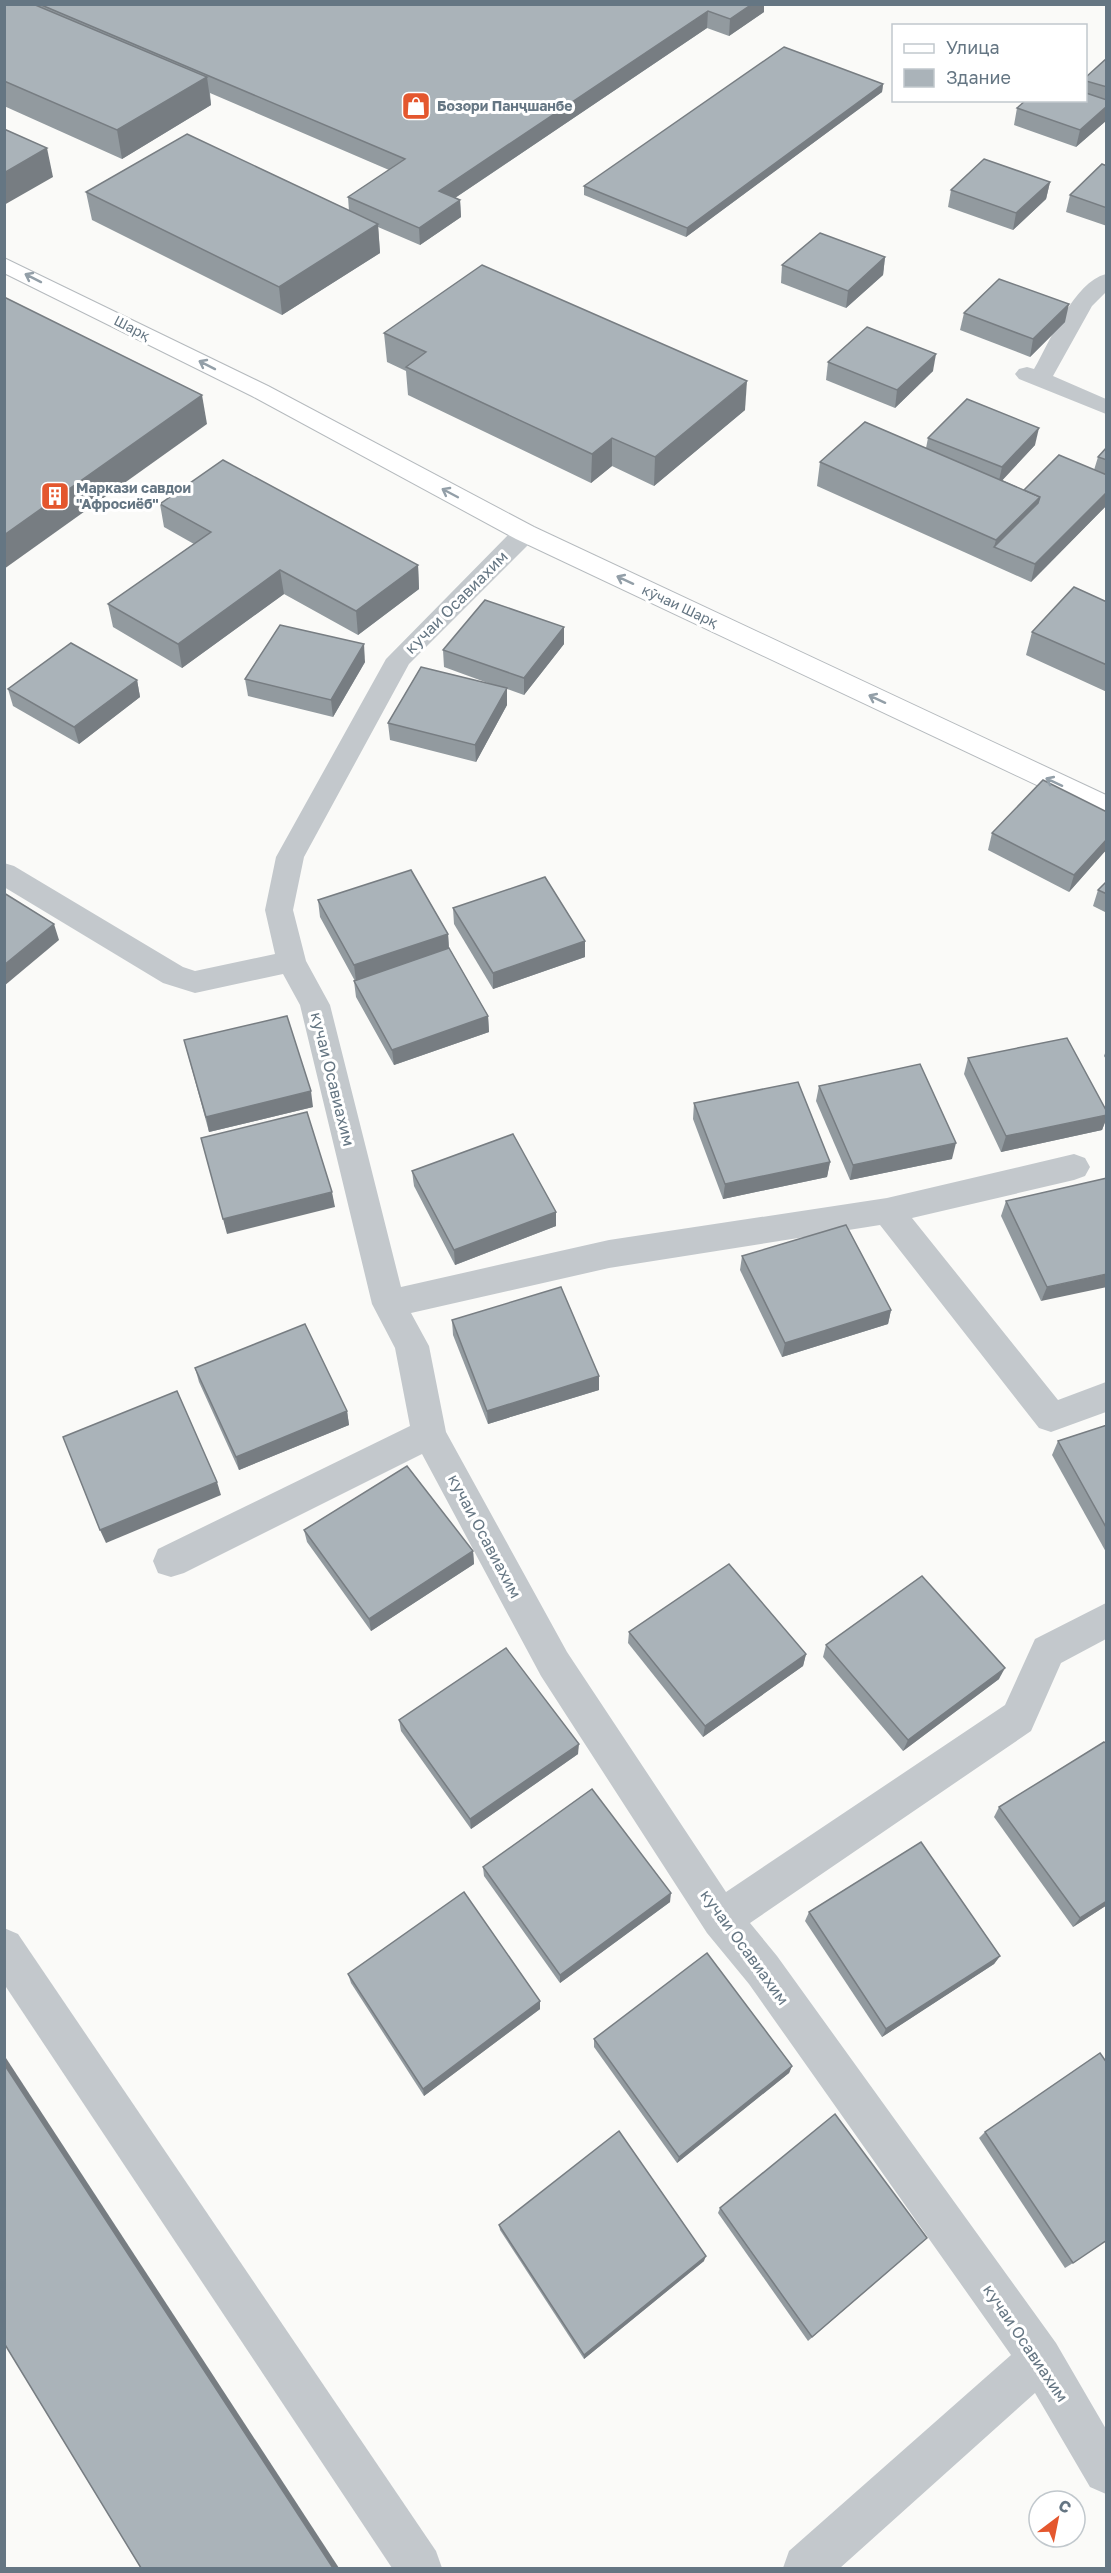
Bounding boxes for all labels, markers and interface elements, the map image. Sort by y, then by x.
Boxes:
legend [892,24,1087,102]
text: Улица [946,36,1000,58]
text: Здание [946,66,1011,88]
shop icon: Бозори Панҷшанбе [400,90,432,122]
place label: Бозори Панҷшанбе [437,97,573,114]
one-way arrow [24,272,42,284]
street label: Шарқ [111,311,153,344]
one-way arrow [199,359,217,371]
place label: Маркази савдои "Афросиёб" [76,479,191,512]
building icon: Маркази савдои "Афросиёб" [39,480,71,512]
one-way arrow [442,487,459,499]
street label: кучаи Осавиахим [400,546,512,658]
one-way arrow [616,573,634,585]
street label: кӯчаи Шарқ [640,581,721,631]
one-way arrow [869,692,887,704]
one-way arrow [1045,775,1063,787]
street label: кучаи Осавиахим [307,1010,359,1148]
street label: кучаи Осавиахим [444,1471,526,1601]
street label: кучаи Осавиахим [696,1885,794,2009]
street label: кучаи Осавиахим [979,2280,1073,2406]
north arrow [1027,2489,1087,2549]
text: С [1055,2495,1075,2518]

